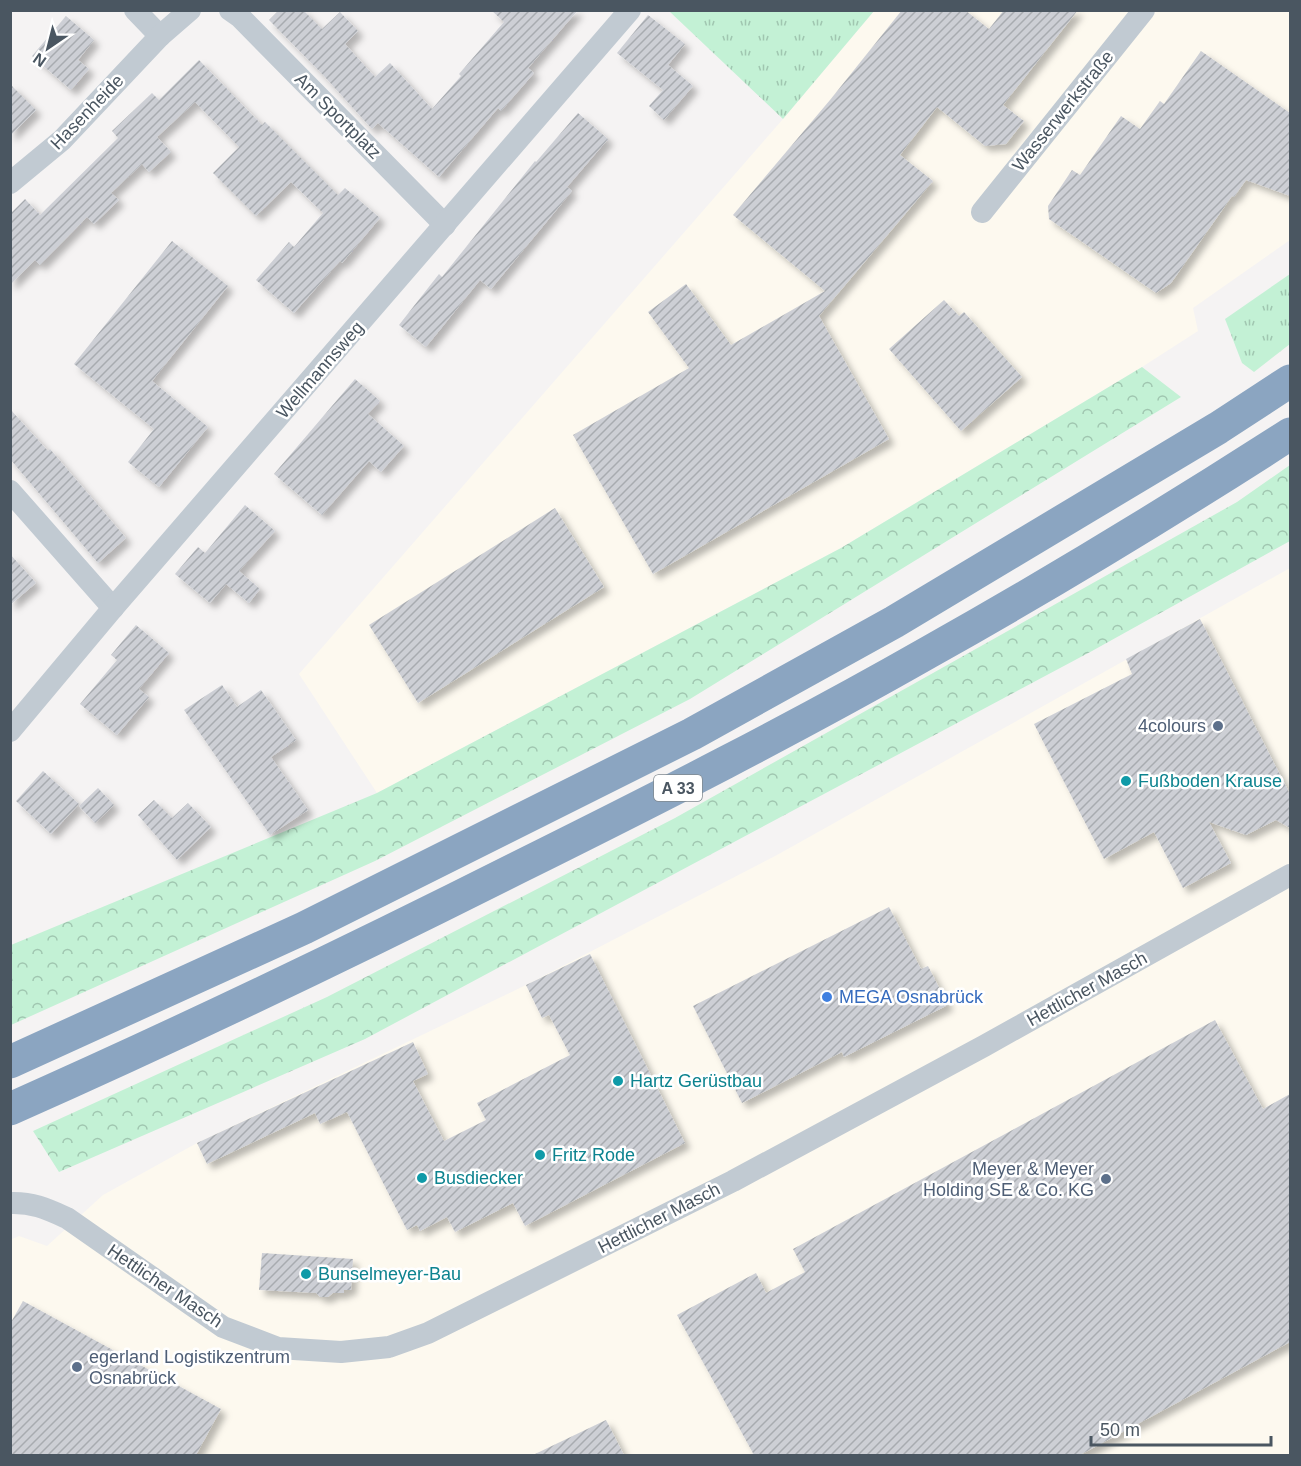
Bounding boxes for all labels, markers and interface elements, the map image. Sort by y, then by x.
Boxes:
north arrow [18,18,78,78]
street label: Wasserwerkstraße [1008,47,1118,175]
text: N [30,50,49,70]
street label: Am Sportplatz [291,69,385,163]
street label: Hasenheide [46,70,128,154]
street label: Wellmannsweg [273,318,367,422]
place label: 4colours [1138,716,1206,736]
marker: 4colours [1211,719,1225,733]
place label: Fußboden Krause [1138,771,1282,791]
marker: Fußboden Krause [1119,774,1133,788]
road number: A 33 [654,775,702,801]
street label: Hettlicher Masch [1024,948,1150,1030]
place label: MEGA Osnabrück [839,987,984,1007]
marker: MEGA Osnabrück [820,990,834,1004]
place label: Hartz Gerüstbau [630,1071,762,1091]
marker: Hartz Gerüstbau [611,1074,625,1088]
place label: Fritz Rode [552,1145,635,1165]
marker: Fritz Rode [533,1148,547,1162]
place label: Meyer & Meyer Holding SE & Co. KG [923,1159,1094,1200]
place label: Busdiecker [434,1168,523,1188]
marker: Busdiecker [415,1171,429,1185]
marker: Meyer & Meyer Holding SE & Co. KG [1099,1172,1113,1186]
street label: Hettlicher Masch [595,1179,723,1257]
street label: Hettlicher Masch [104,1240,226,1332]
place label: Bunselmeyer-Bau [318,1264,461,1284]
marker: Bunselmeyer-Bau [299,1267,313,1281]
place label: egerland Logistikzentrum Osnabrück [89,1347,290,1388]
marker: egerland Logistikzentrum Osnabrück [70,1360,84,1374]
scale bar [1091,1409,1271,1447]
text: 50 m [1100,1420,1140,1440]

